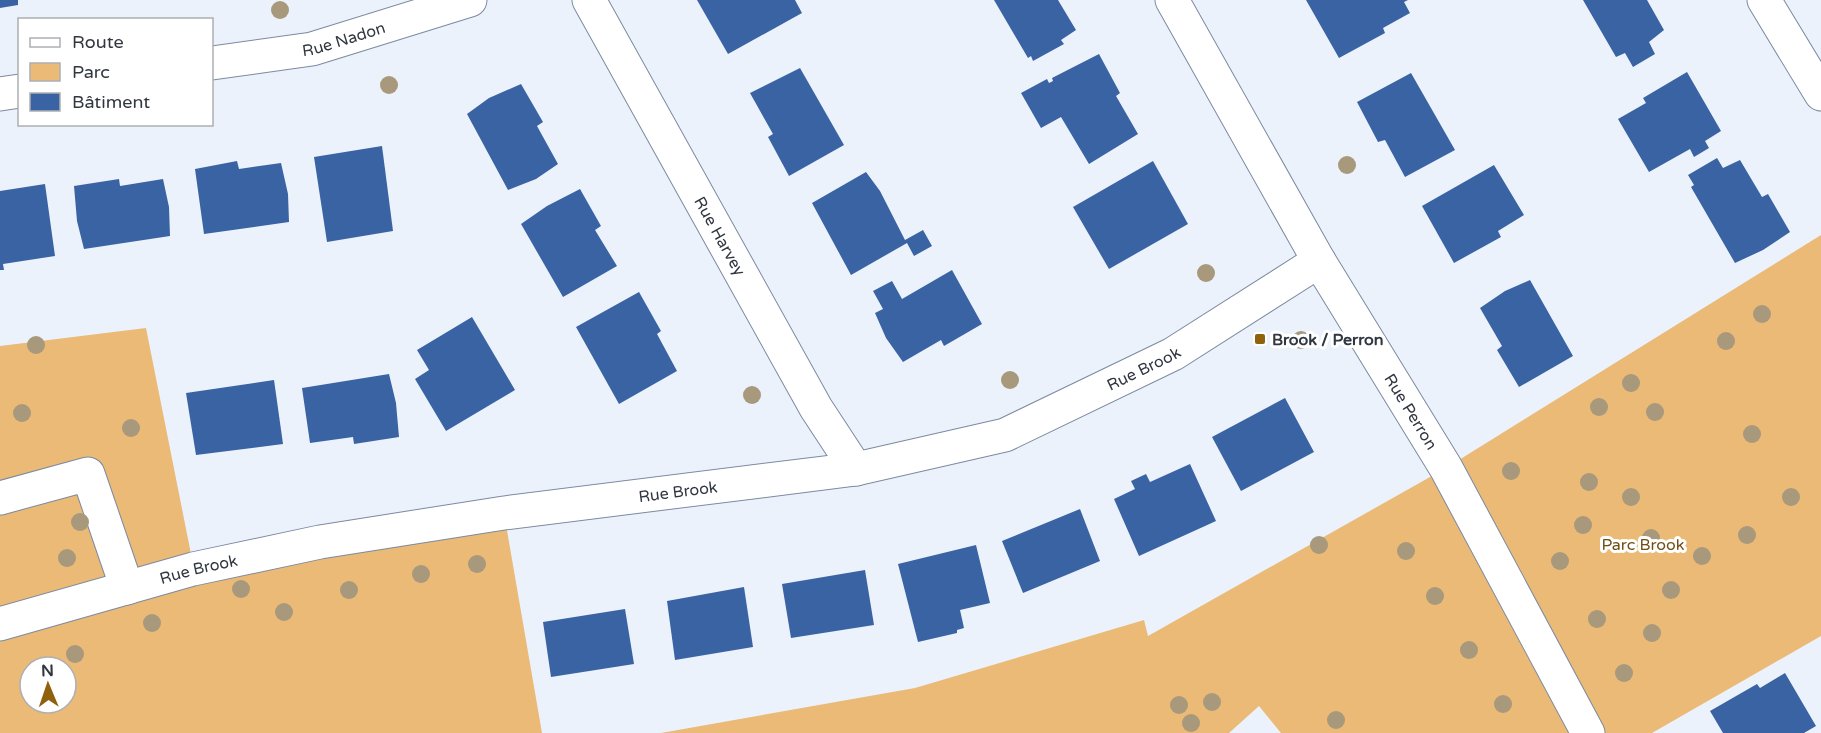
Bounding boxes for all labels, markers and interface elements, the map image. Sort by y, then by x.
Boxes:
legend [18,18,213,126]
street label: Rue Nadon [301,18,388,61]
text: Route [72,31,124,53]
text: Parc [72,61,110,83]
text: Bâtiment [72,91,150,113]
street label: Rue Harvey [689,193,750,280]
place label: Brook / Perron [1272,330,1384,350]
marker: Brook / Perron [1253,332,1267,346]
street label: Rue Brook [1104,343,1185,395]
street label: Rue Perron [1380,370,1441,454]
street label: Rue Brook [637,477,719,507]
park label: Parc Brook [1602,535,1685,555]
street label: Rue Brook [157,551,240,589]
north arrow [18,655,78,715]
text: N [41,661,54,681]

